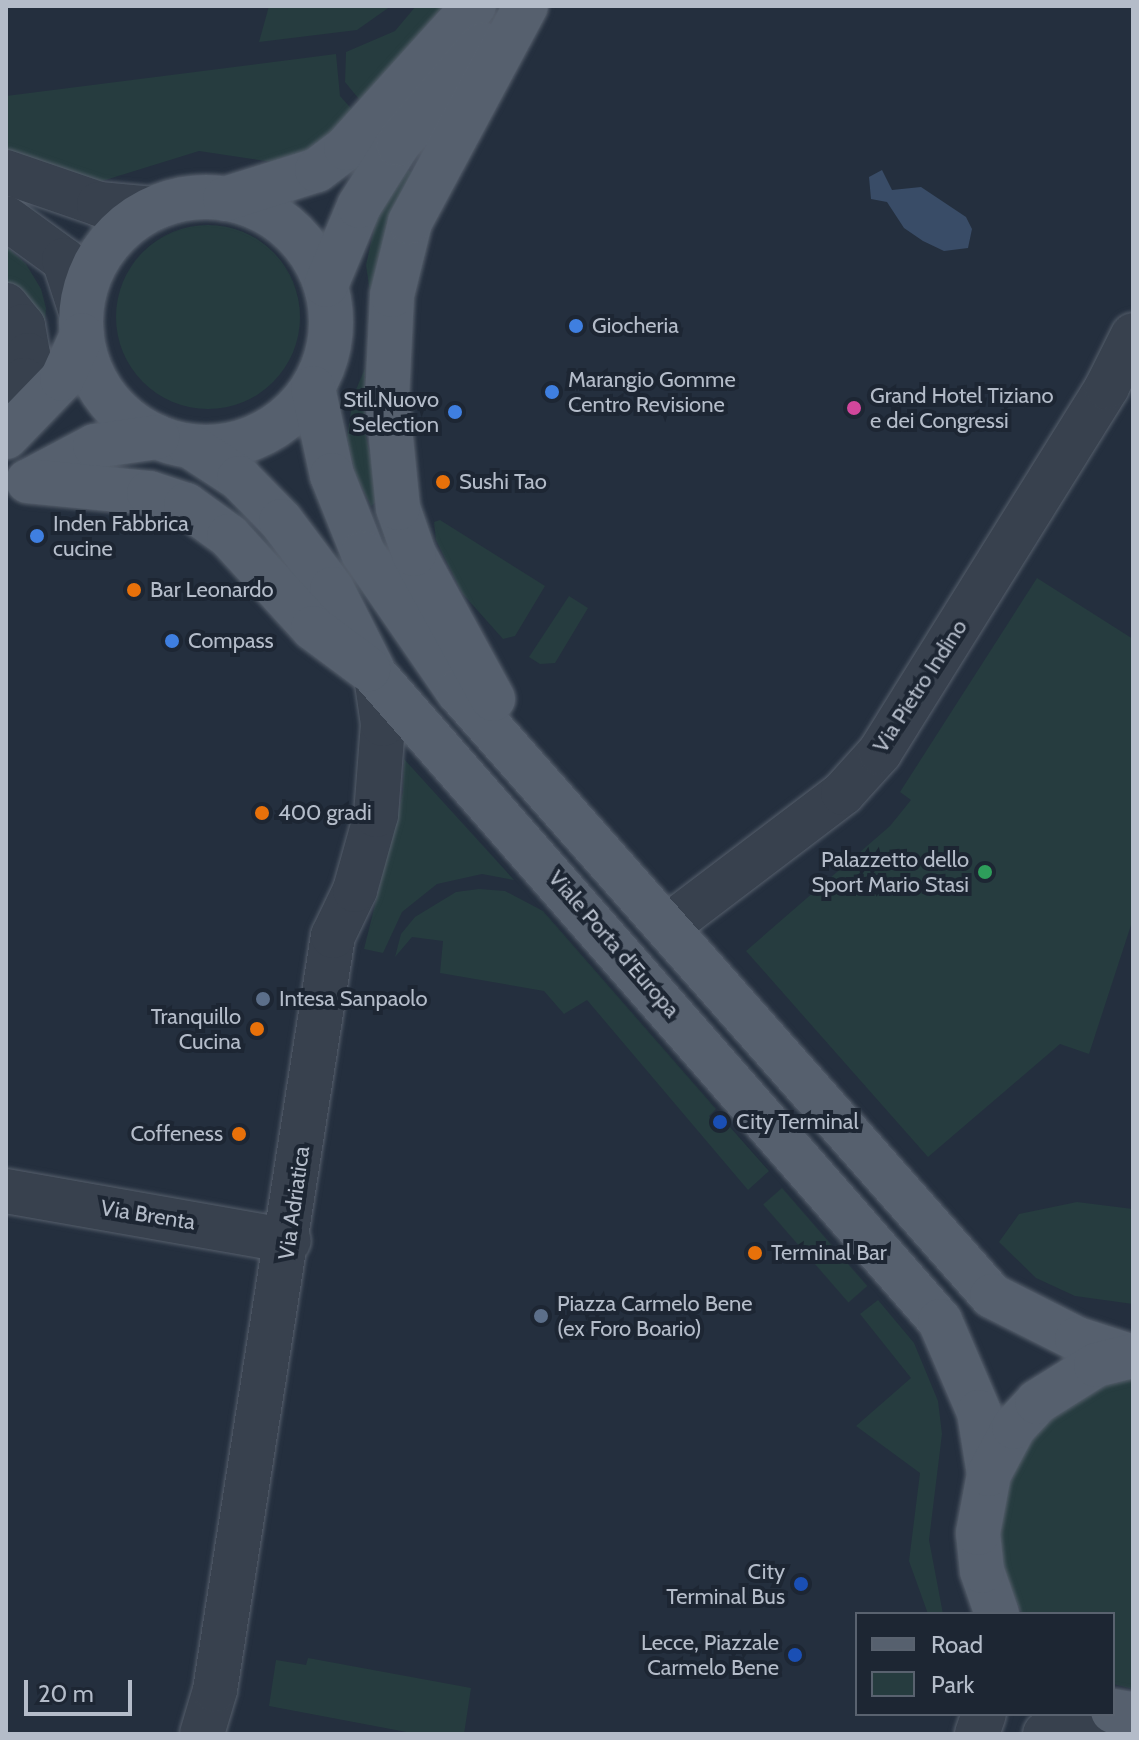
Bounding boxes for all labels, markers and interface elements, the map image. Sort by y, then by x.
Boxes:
place label: Giocheria [592,313,679,339]
marker: Giocheria [567,317,585,335]
place label: Marangio Gomme Centro Revisione [568,366,736,418]
place label: Grand Hotel Tiziano e dei Congressi [870,382,1054,434]
marker: Marangio Gomme Centro Revisione [543,383,561,401]
place label: Stil.Nuovo Selection [343,386,439,438]
marker: Grand Hotel Tiziano e dei Congressi [845,399,863,417]
marker: Stil.Nuovo Selection [446,403,464,421]
place label: Sushi Tao [459,469,547,495]
marker: Sushi Tao [434,473,452,491]
place label: Inden Fabbrica cucine [53,510,189,562]
marker: Inden Fabbrica cucine [28,527,46,545]
place label: Bar Leonardo [150,577,274,603]
marker: Bar Leonardo [125,581,143,599]
street label: Via Pietro Indino [867,615,973,757]
place label: Compass [188,628,274,654]
marker: Compass [163,632,181,650]
place label: 400 gradi [278,800,372,826]
marker: 400 gradi [253,804,271,822]
place label: Palazzetto dello Sport Mario Stasi [811,846,969,898]
marker: Palazzetto dello Sport Mario Stasi [976,863,994,881]
street label: Viale Porta d'Europa [543,865,685,1023]
place label: Intesa Sanpaolo [279,986,428,1012]
marker: Intesa Sanpaolo [254,990,272,1008]
place label: Tranquillo Cucina [151,1003,241,1054]
marker: Tranquillo Cucina [248,1020,266,1038]
place label: City Terminal [736,1109,859,1135]
marker: City Terminal [711,1113,729,1131]
place label: Coffeness [130,1121,223,1147]
marker: Coffeness [230,1125,248,1143]
street label: Via Adriatica [273,1144,315,1262]
street label: Via Brenta [99,1194,197,1236]
place label: Terminal Bar [771,1240,887,1266]
marker: Terminal Bar [746,1244,764,1262]
place label: Piazza Carmelo Bene (ex Foro Boario) [557,1290,753,1342]
marker: Piazza Carmelo Bene (ex Foro Boario) [532,1307,550,1325]
place label: City Terminal Bus [666,1558,785,1610]
marker: City Terminal Bus [792,1575,810,1593]
legend [855,1612,1115,1716]
place label: Lecce, Piazzale Carmelo Bene [641,1629,779,1680]
text: Road [931,1630,983,1659]
marker: Lecce, Piazzale Carmelo Bene [786,1646,804,1664]
scale bar [28,1664,136,1714]
text: Park [931,1670,974,1699]
text: 20 m [38,1679,94,1708]

